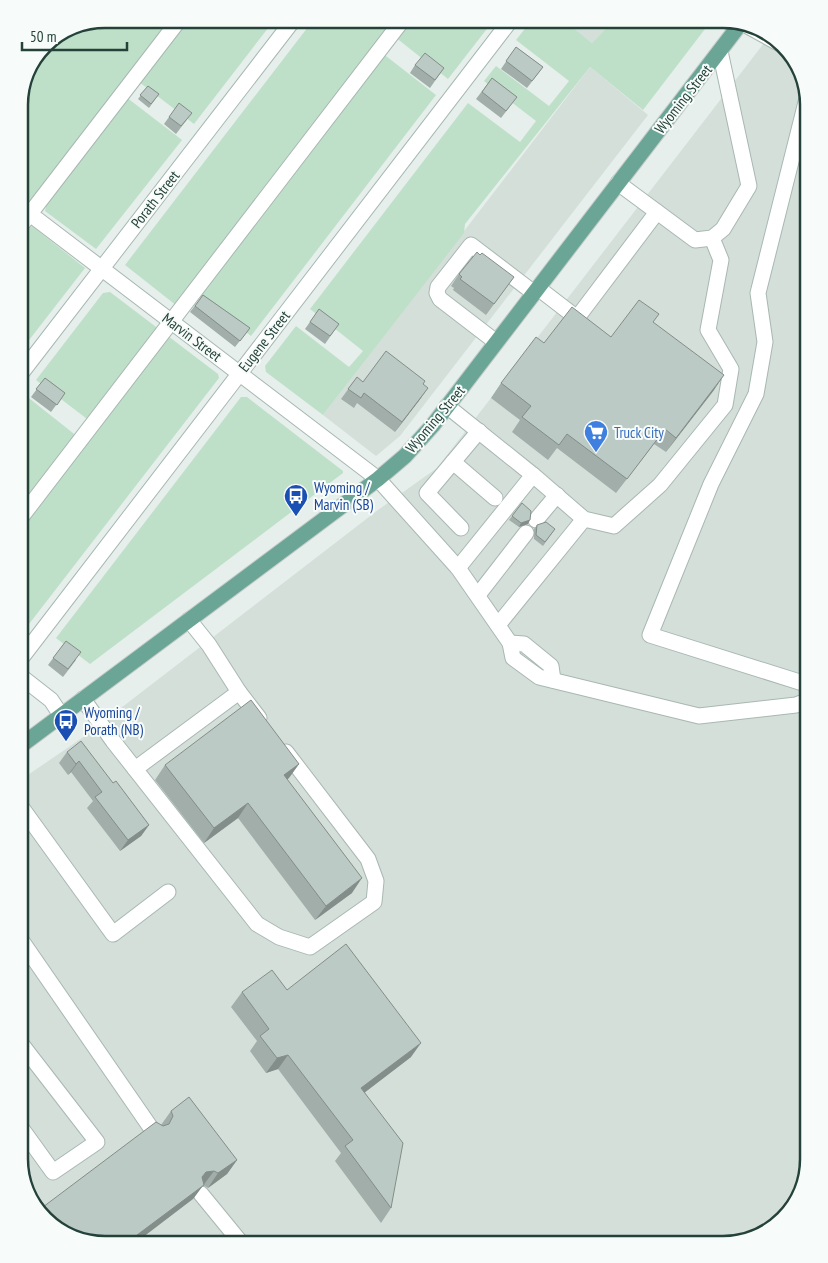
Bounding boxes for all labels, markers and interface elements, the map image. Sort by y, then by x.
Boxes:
scale bar [22,20,128,52]
text: 50 m [30,27,56,46]
street label: Wyoming Street [650,61,716,137]
street label: Porath Street [127,166,183,232]
street label: Eugene Street [234,307,294,375]
street label: Marvin Street [159,308,225,366]
street label: Wyoming Street [401,381,469,457]
supermarket icon: Truck City [583,419,609,453]
place label: Truck City [614,423,664,442]
place label: Wyoming / Marvin (SB) [314,478,373,514]
bus stop icon: Wyoming / Marvin (SB) [283,483,309,517]
place label: Wyoming / Porath (NB) [84,703,143,739]
bus stop icon: Wyoming / Porath (NB) [53,708,79,742]

